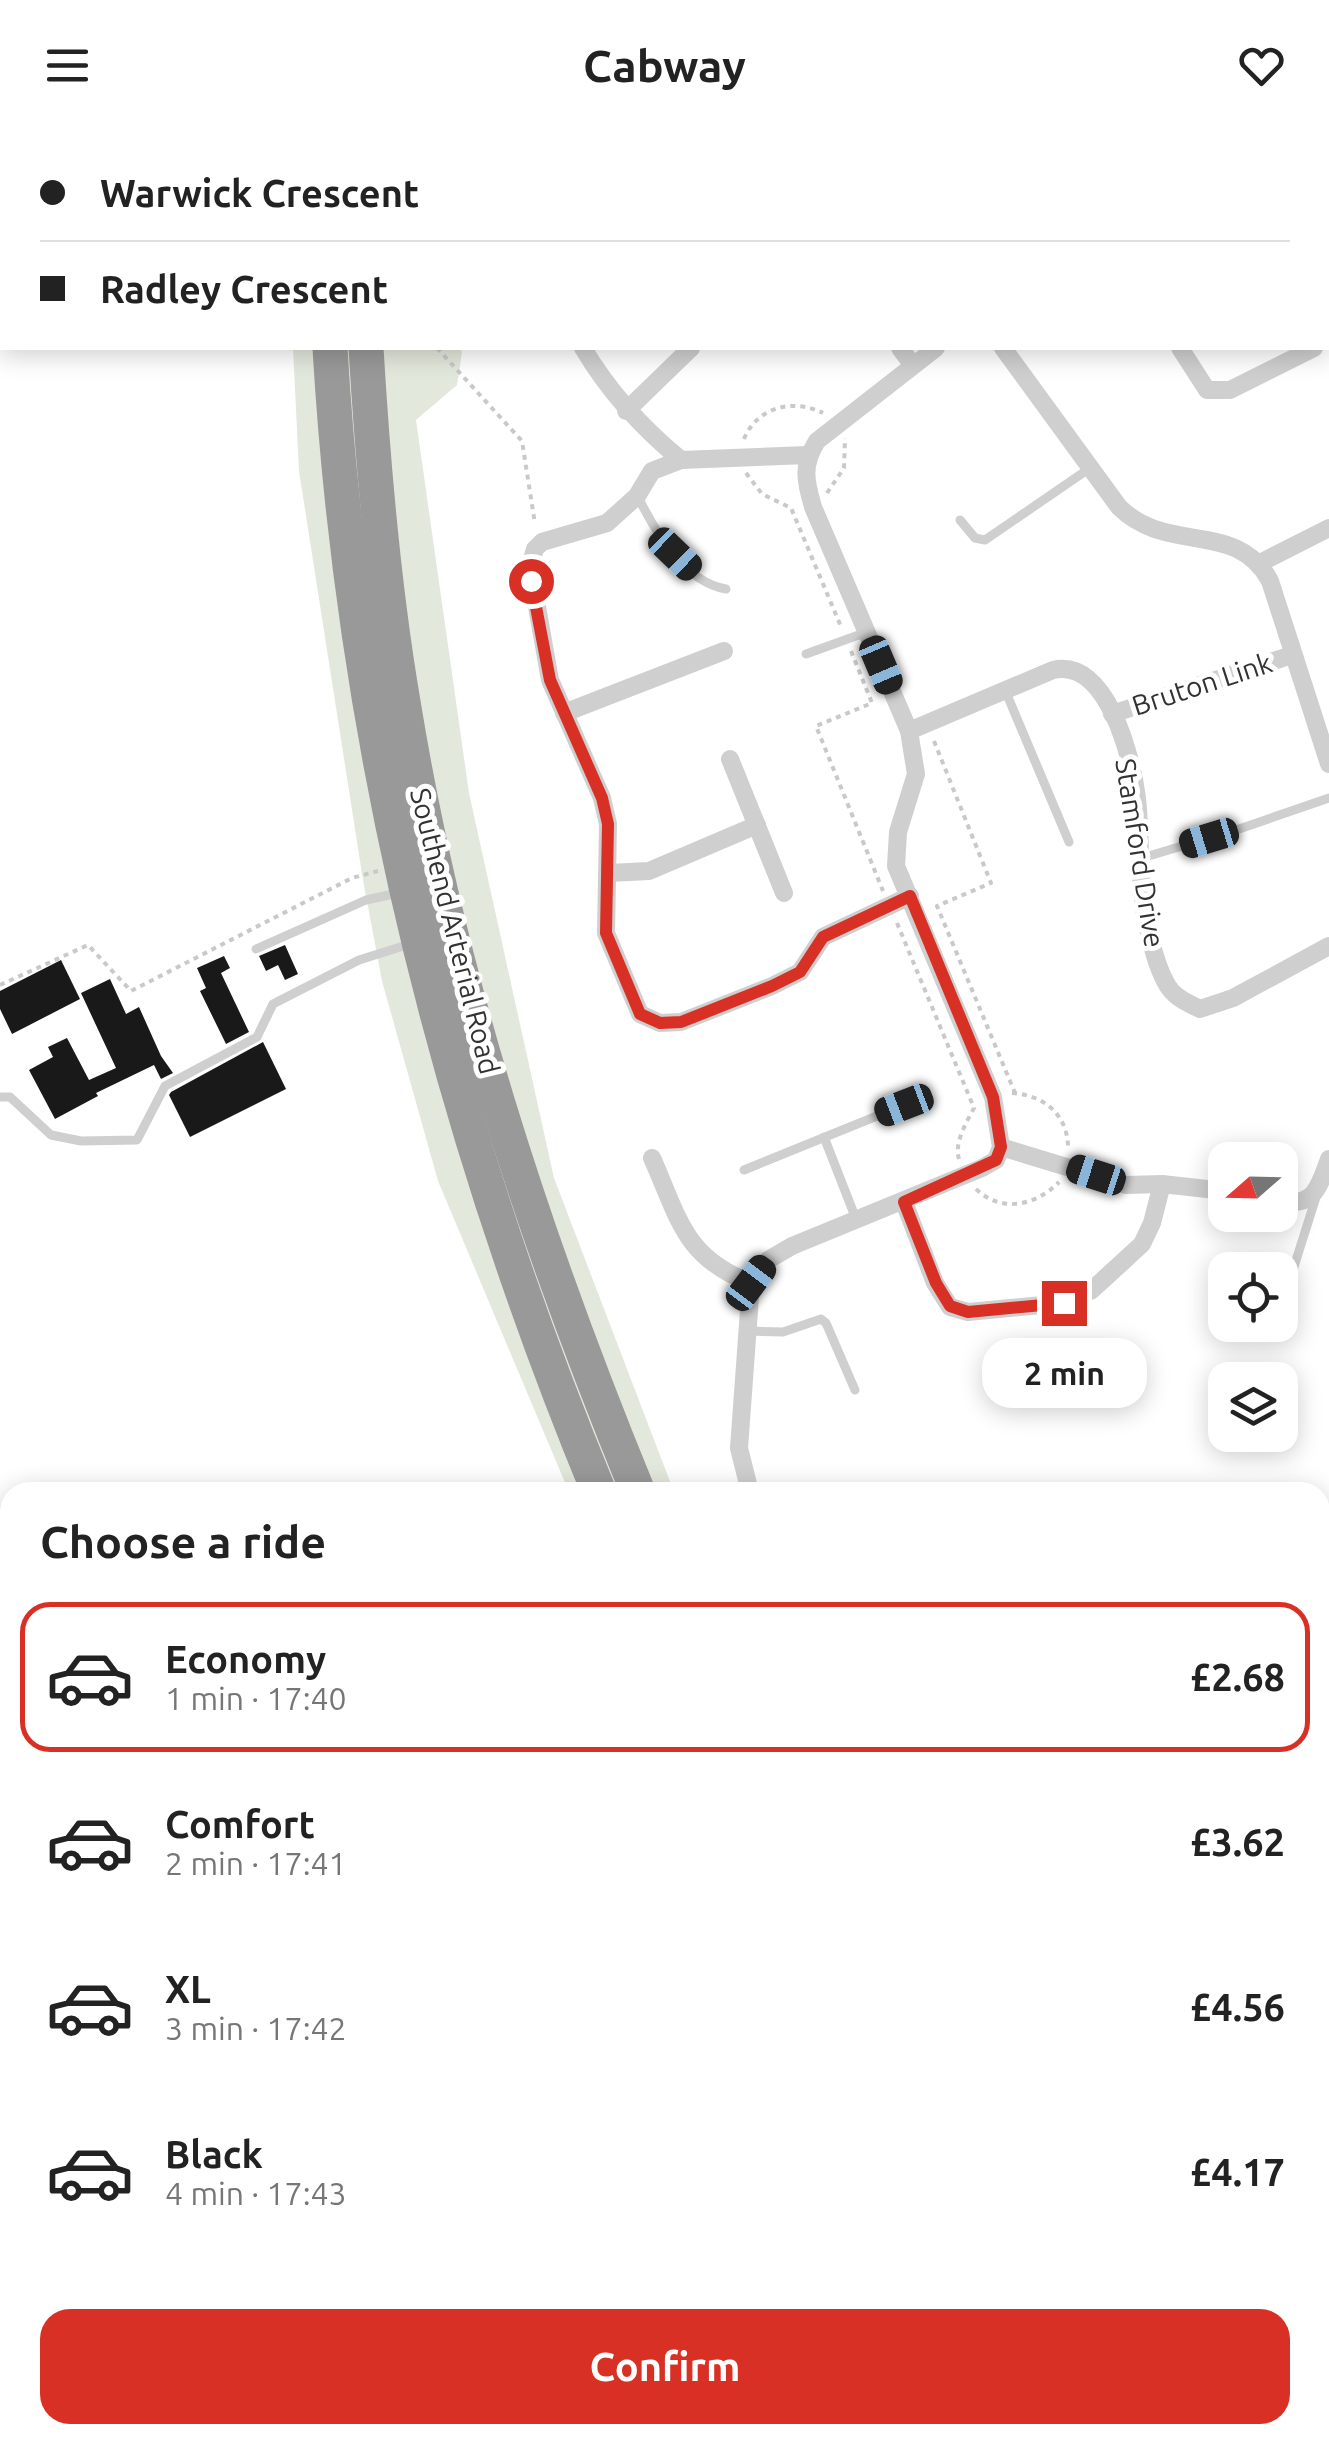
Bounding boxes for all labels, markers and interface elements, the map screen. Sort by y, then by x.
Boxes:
icon: menu [40,38,95,93]
icon: heart [1234,38,1289,93]
text: Cabway [583,40,746,91]
text: Warwick Crescent [100,172,419,214]
text: Radley Crescent [100,268,388,310]
car [643,522,707,586]
route start [509,559,554,604]
car [855,632,907,698]
street label: Bruton Link [1128,646,1276,721]
street label: Stamford Drive [1110,756,1171,950]
street label: Southend Arterial Road [405,785,506,1077]
car [1176,815,1242,861]
car [871,1080,937,1130]
north arrow [1208,1142,1298,1232]
map controls [1208,1142,1298,1452]
car [1063,1151,1129,1199]
car [721,1250,781,1316]
button: locate [1208,1252,1298,1342]
route end [1042,1281,1087,1326]
callout: 2 min [982,1338,1146,1408]
text: 2 min [1024,1355,1105,1391]
button: layers [1208,1362,1298,1452]
text: Choose a ride [40,1516,326,1567]
icon: car [45,1632,135,1722]
text: Economy [165,1638,326,1680]
text: £2.68 [1190,1656,1285,1698]
text: 1 min · 17:40 [165,1680,347,1716]
icon: car [45,1797,135,1887]
text: Comfort [165,1803,315,1845]
text: £3.62 [1190,1821,1285,1863]
text: 2 min · 17:41 [165,1845,347,1881]
icon: car [45,1962,135,2052]
text: XL [165,1968,211,2010]
text: £4.56 [1190,1986,1285,2028]
text: 3 min · 17:42 [165,2010,347,2046]
icon: car [45,2127,135,2217]
text: Black [165,2133,263,2175]
text: £4.17 [1190,2151,1285,2193]
text: 4 min · 17:43 [165,2175,347,2211]
button: Confirm [40,2309,1290,2424]

